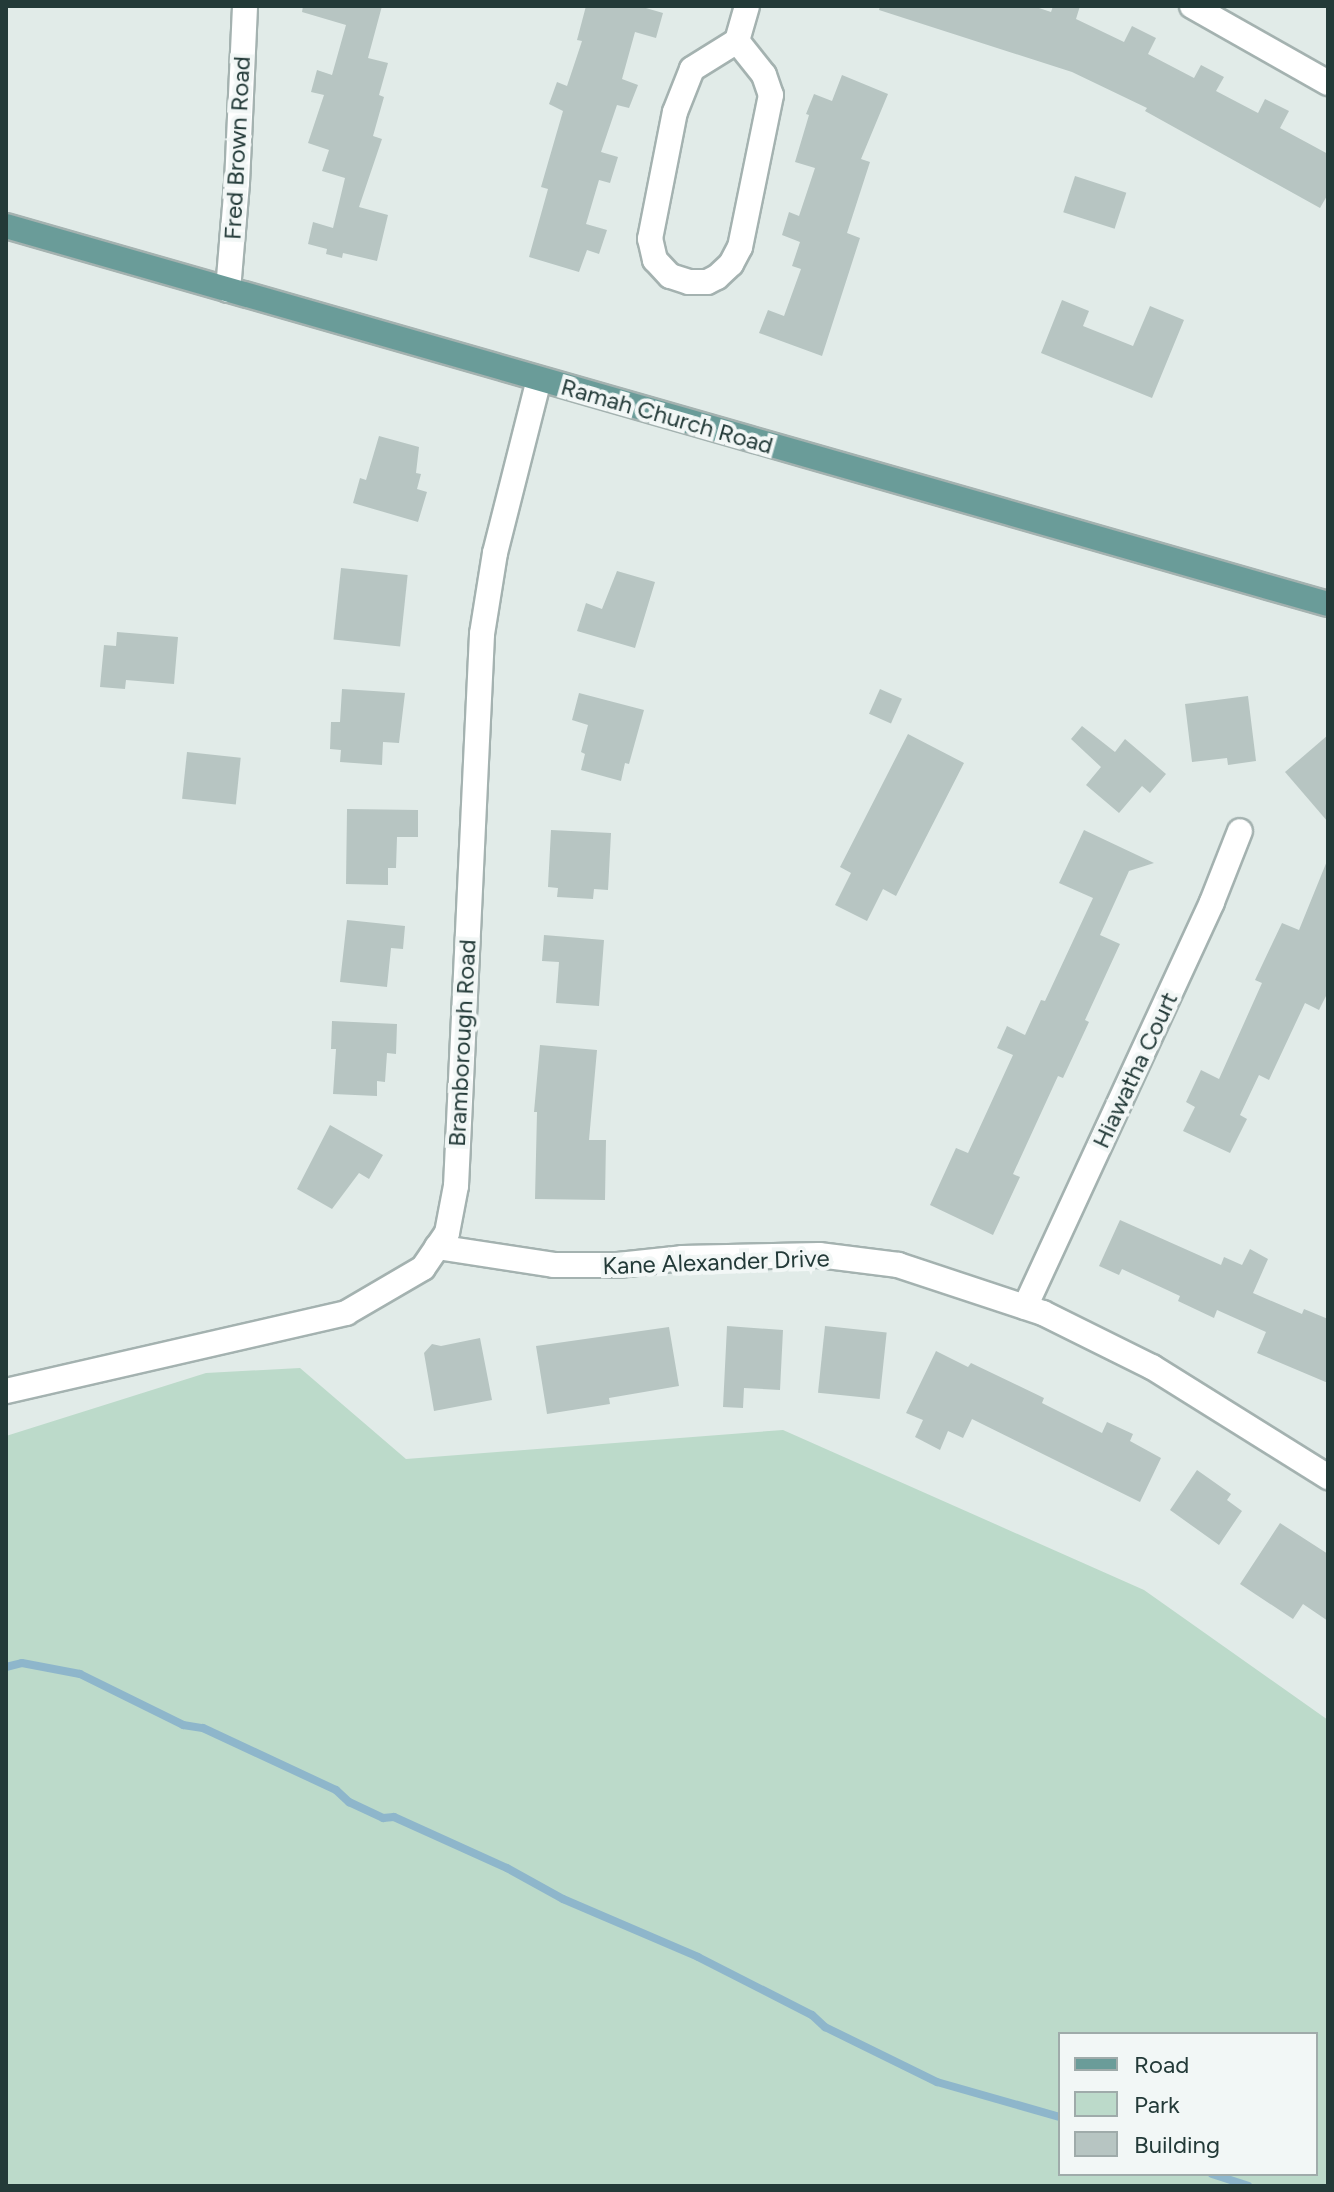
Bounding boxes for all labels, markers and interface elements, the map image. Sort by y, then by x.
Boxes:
street label: Fred Brown Road [218,55,256,241]
street label: Ramah Church Road [558,372,776,460]
street label: Bramborough Road [442,939,482,1147]
street label: Hiawatha Court [1086,987,1184,1153]
street label: Kane Alexander Drive [602,1244,830,1280]
legend [1058,2032,1318,2176]
text: Road [1134,2050,1189,2079]
text: Park [1134,2090,1180,2119]
text: Building [1134,2130,1220,2159]

